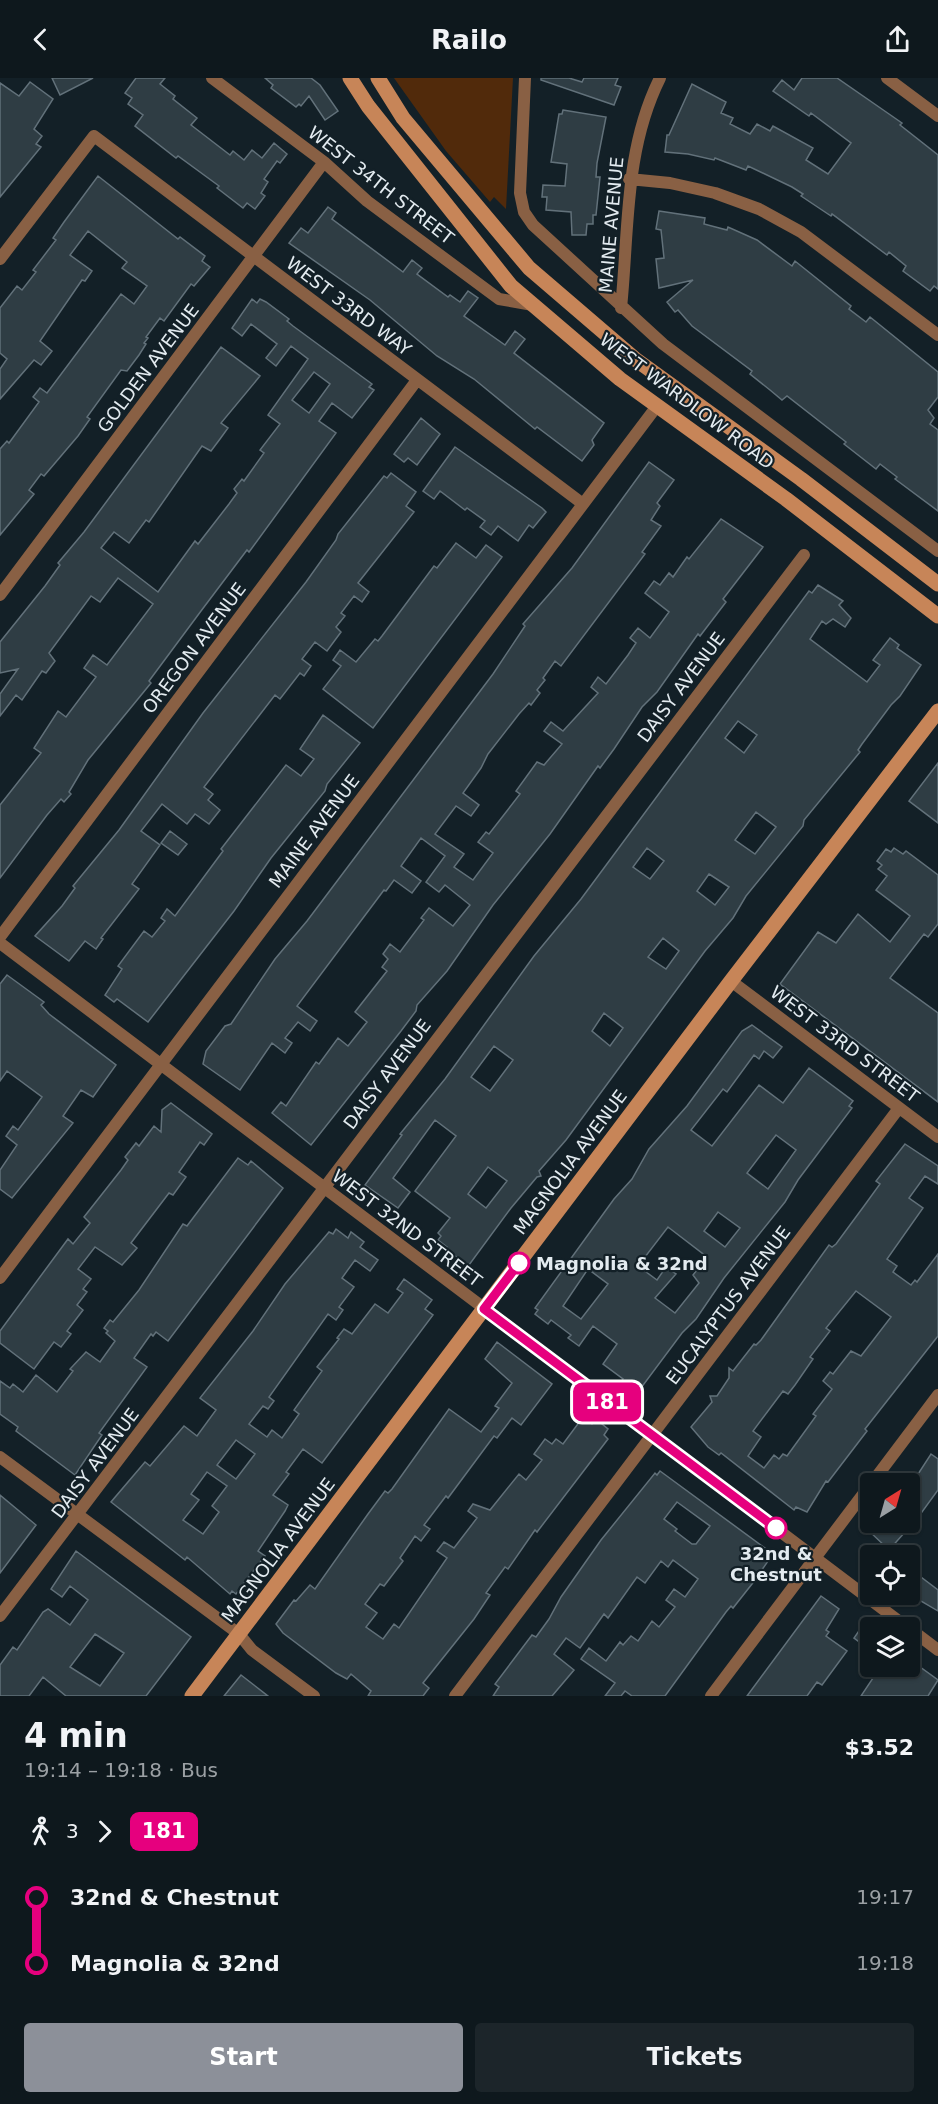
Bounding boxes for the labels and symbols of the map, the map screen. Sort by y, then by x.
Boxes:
street label: WEST 34TH STREET [304,122,459,249]
street label: MAINE AVENUE [595,156,627,294]
street label: WEST 33RD WAY [282,252,416,360]
street label: GOLDEN AVENUE [93,300,203,436]
street label: WEST WARDLOW ROAD [596,329,778,473]
street label: OREGON AVENUE [138,579,250,717]
street label: DAISY AVENUE [633,628,729,746]
street label: MAINE AVENUE [265,770,363,892]
street label: WEST 33RD STREET [766,981,924,1107]
street label: DAISY AVENUE [339,1015,435,1133]
street label: MAGNOLIA AVENUE [509,1086,631,1238]
street label: WEST 32ND STREET [328,1165,487,1292]
street label: EUCALYPTUS AVENUE [662,1222,794,1388]
marker: Magnolia & 32nd [508,1252,530,1274]
place label: Magnolia & 32nd [536,1253,708,1274]
line badge: 181 [572,1382,642,1422]
street label: DAISY AVENUE [47,1404,143,1522]
north arrow [860,1473,920,1533]
street label: MAGNOLIA AVENUE [217,1474,339,1626]
marker: 32nd & Chestnut [765,1517,787,1539]
place label: 32nd & Chestnut [730,1543,822,1585]

